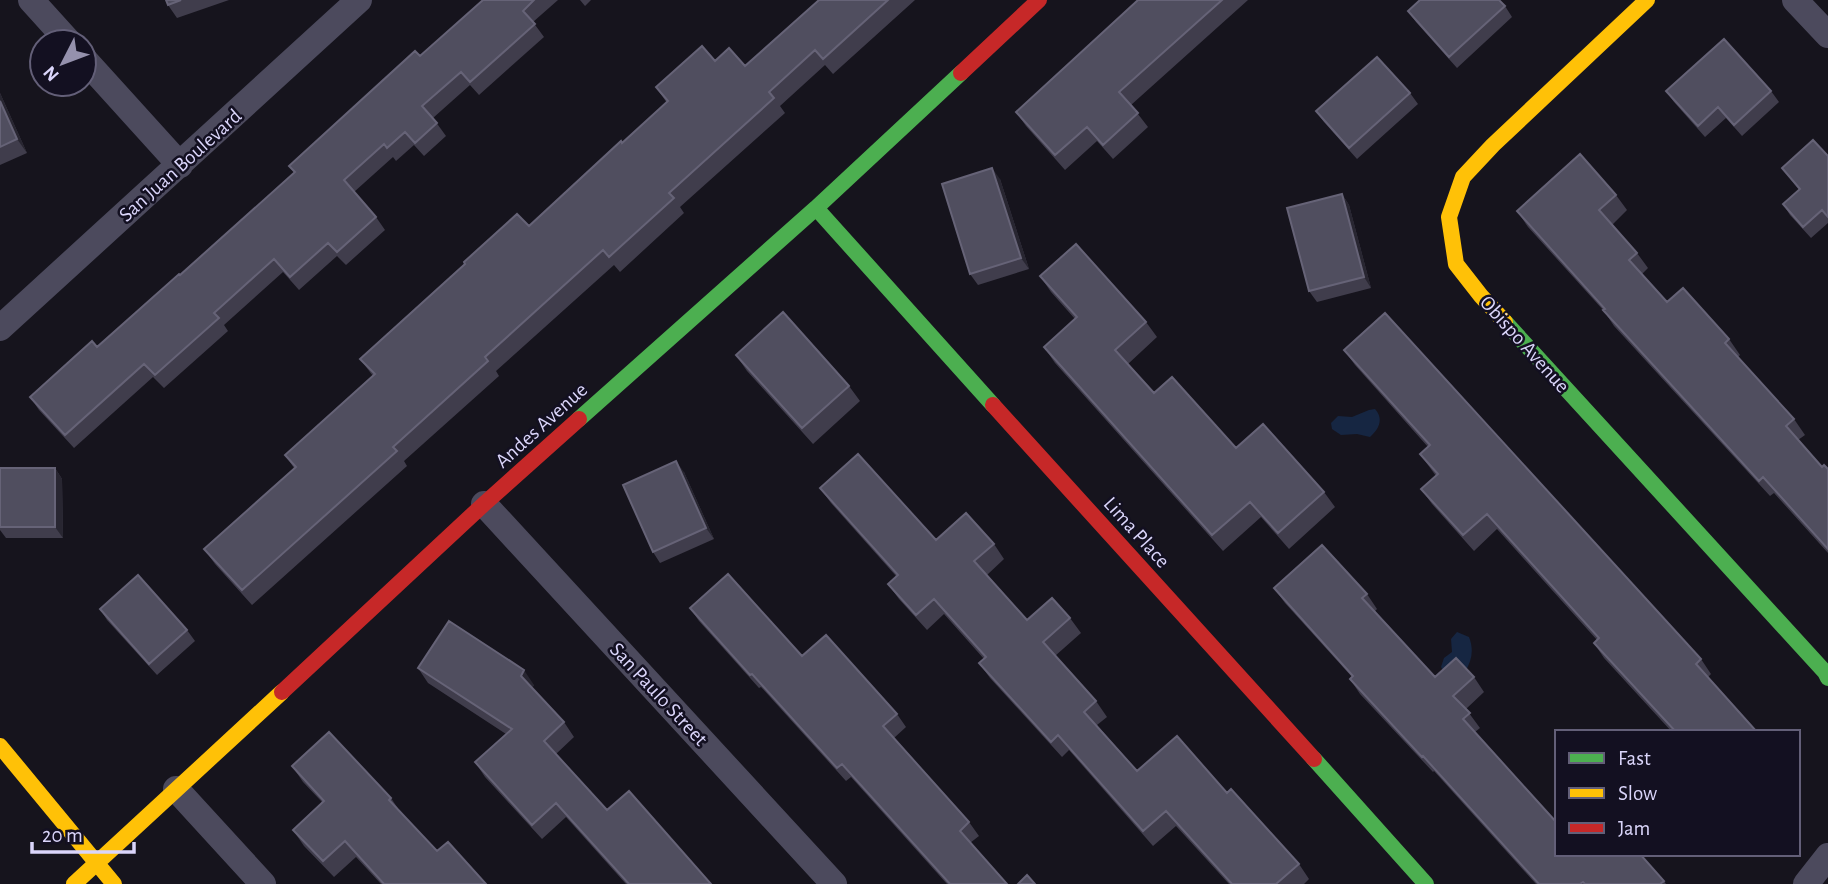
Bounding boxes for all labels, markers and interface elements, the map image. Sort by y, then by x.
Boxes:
north arrow [28,28,98,98]
text: N [40,62,63,85]
street label: San Juan Boulevard [115,105,246,226]
street label: Obispo Avenue [1476,292,1573,397]
street label: Andes Avenue [491,379,591,472]
street label: Lima Place [1100,493,1174,572]
street label: San Paulo Street [606,639,712,750]
legend [1555,730,1800,856]
text: Fast [1618,748,1651,769]
text: Slow [1618,783,1657,804]
scale bar [32,810,133,854]
text: Jam [1618,818,1650,839]
text: 20 m [42,825,83,846]

